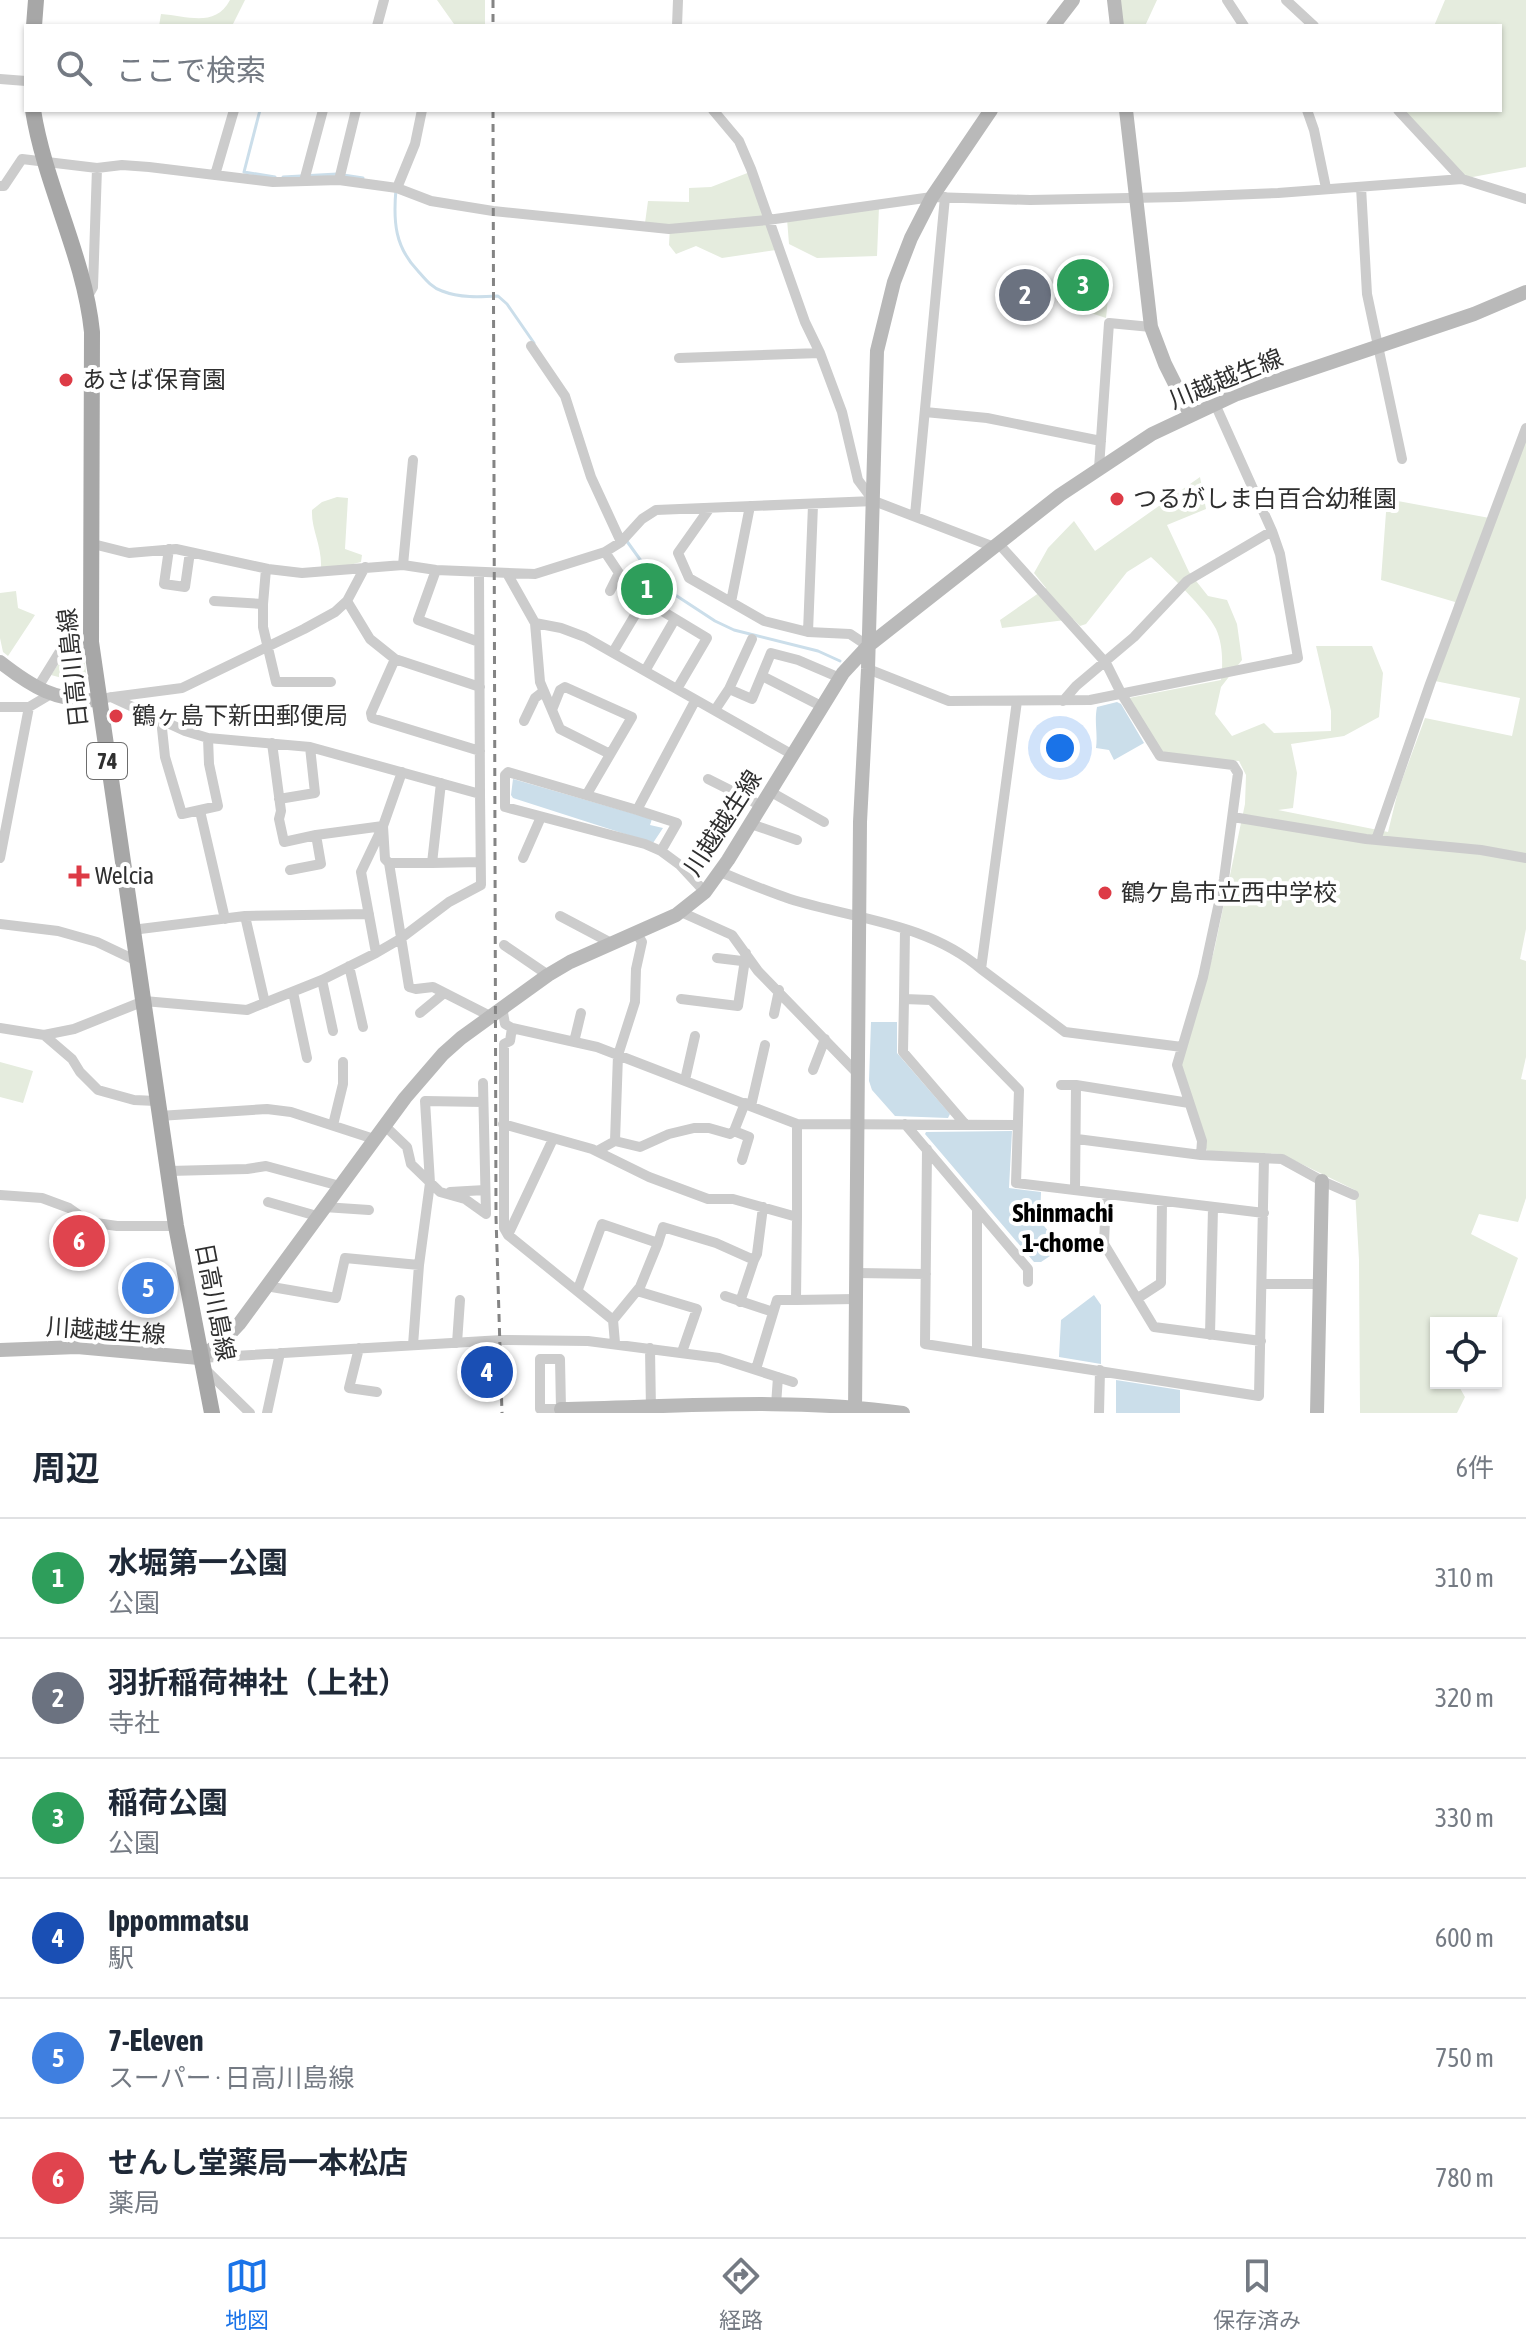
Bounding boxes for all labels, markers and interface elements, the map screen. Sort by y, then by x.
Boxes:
search box [24,24,1502,112]
icon: search [52,46,96,90]
text: ここで検索 [116,53,266,87]
pin: 3 [1057,255,1109,315]
pin: 2 [999,265,1051,325]
street label: 川越越生線 [1165,344,1287,414]
place label: あさば保育園 [82,366,226,393]
marker: あさば保育園 [57,371,75,389]
place label: つるがしま白百合幼稚園 [1133,485,1397,512]
marker: つるがしま白百合幼稚園 [1108,490,1126,508]
pin: 1 [621,559,673,619]
street label: 日高川島線 [53,607,92,729]
place label: 鶴ヶ島下新田郵便局 [132,702,348,729]
marker: 鶴ヶ島下新田郵便局 [107,707,125,725]
your location [1040,728,1080,768]
road number: 74 [87,743,127,779]
street label: 川越越生線 [679,765,767,880]
place label: Welcia [95,862,154,889]
marker: Welcia [70,867,88,885]
place label: 鶴ケ島市立西中学校 [1121,879,1337,906]
marker: 鶴ケ島市立西中学校 [1096,884,1114,902]
district label: Shinmachi 1-chome [1012,1198,1114,1258]
pin: 6 [53,1211,105,1271]
street label: 日高川島線 [191,1240,240,1363]
pin: 5 [122,1258,174,1318]
street label: 川越越生線 [45,1313,167,1348]
map controls [1430,1317,1502,1389]
button: locate [1430,1317,1502,1389]
pin: 4 [461,1342,513,1402]
text: 周辺 [32,1448,100,1487]
text: 6件 [1456,1453,1494,1483]
text: 水堀第一公園 [108,1545,288,1579]
text: 1 [52,1563,64,1593]
text: 310 m [1435,1563,1494,1593]
text: 公園 [108,1588,160,1618]
text: 羽折稲荷神社（上社） [108,1665,408,1699]
text: 2 [52,1683,64,1713]
text: 320 m [1435,1683,1494,1713]
text: 寺社 [108,1708,160,1738]
text: 稲荷公園 [108,1785,228,1819]
text: 3 [52,1803,64,1833]
text: 330 m [1435,1803,1494,1833]
text: 公園 [108,1828,160,1858]
text: Ippommatsu [108,1903,249,1937]
text: 4 [52,1923,64,1953]
text: 600 m [1435,1923,1494,1953]
text: 駅 [108,1943,134,1973]
text: 7-Eleven [108,2023,204,2057]
text: 5 [52,2043,64,2073]
text: 750 m [1435,2043,1494,2073]
text: スーパー · 日高川島線 [108,2063,354,2093]
text: せんし堂薬局一本松店 [108,2145,408,2179]
text: 6 [52,2163,64,2193]
text: 780 m [1435,2163,1494,2193]
text: 薬局 [108,2188,160,2218]
tab: 地図 [225,2254,269,2334]
tab: 経路 [719,2254,763,2334]
tab: 保存済み [1213,2254,1301,2334]

